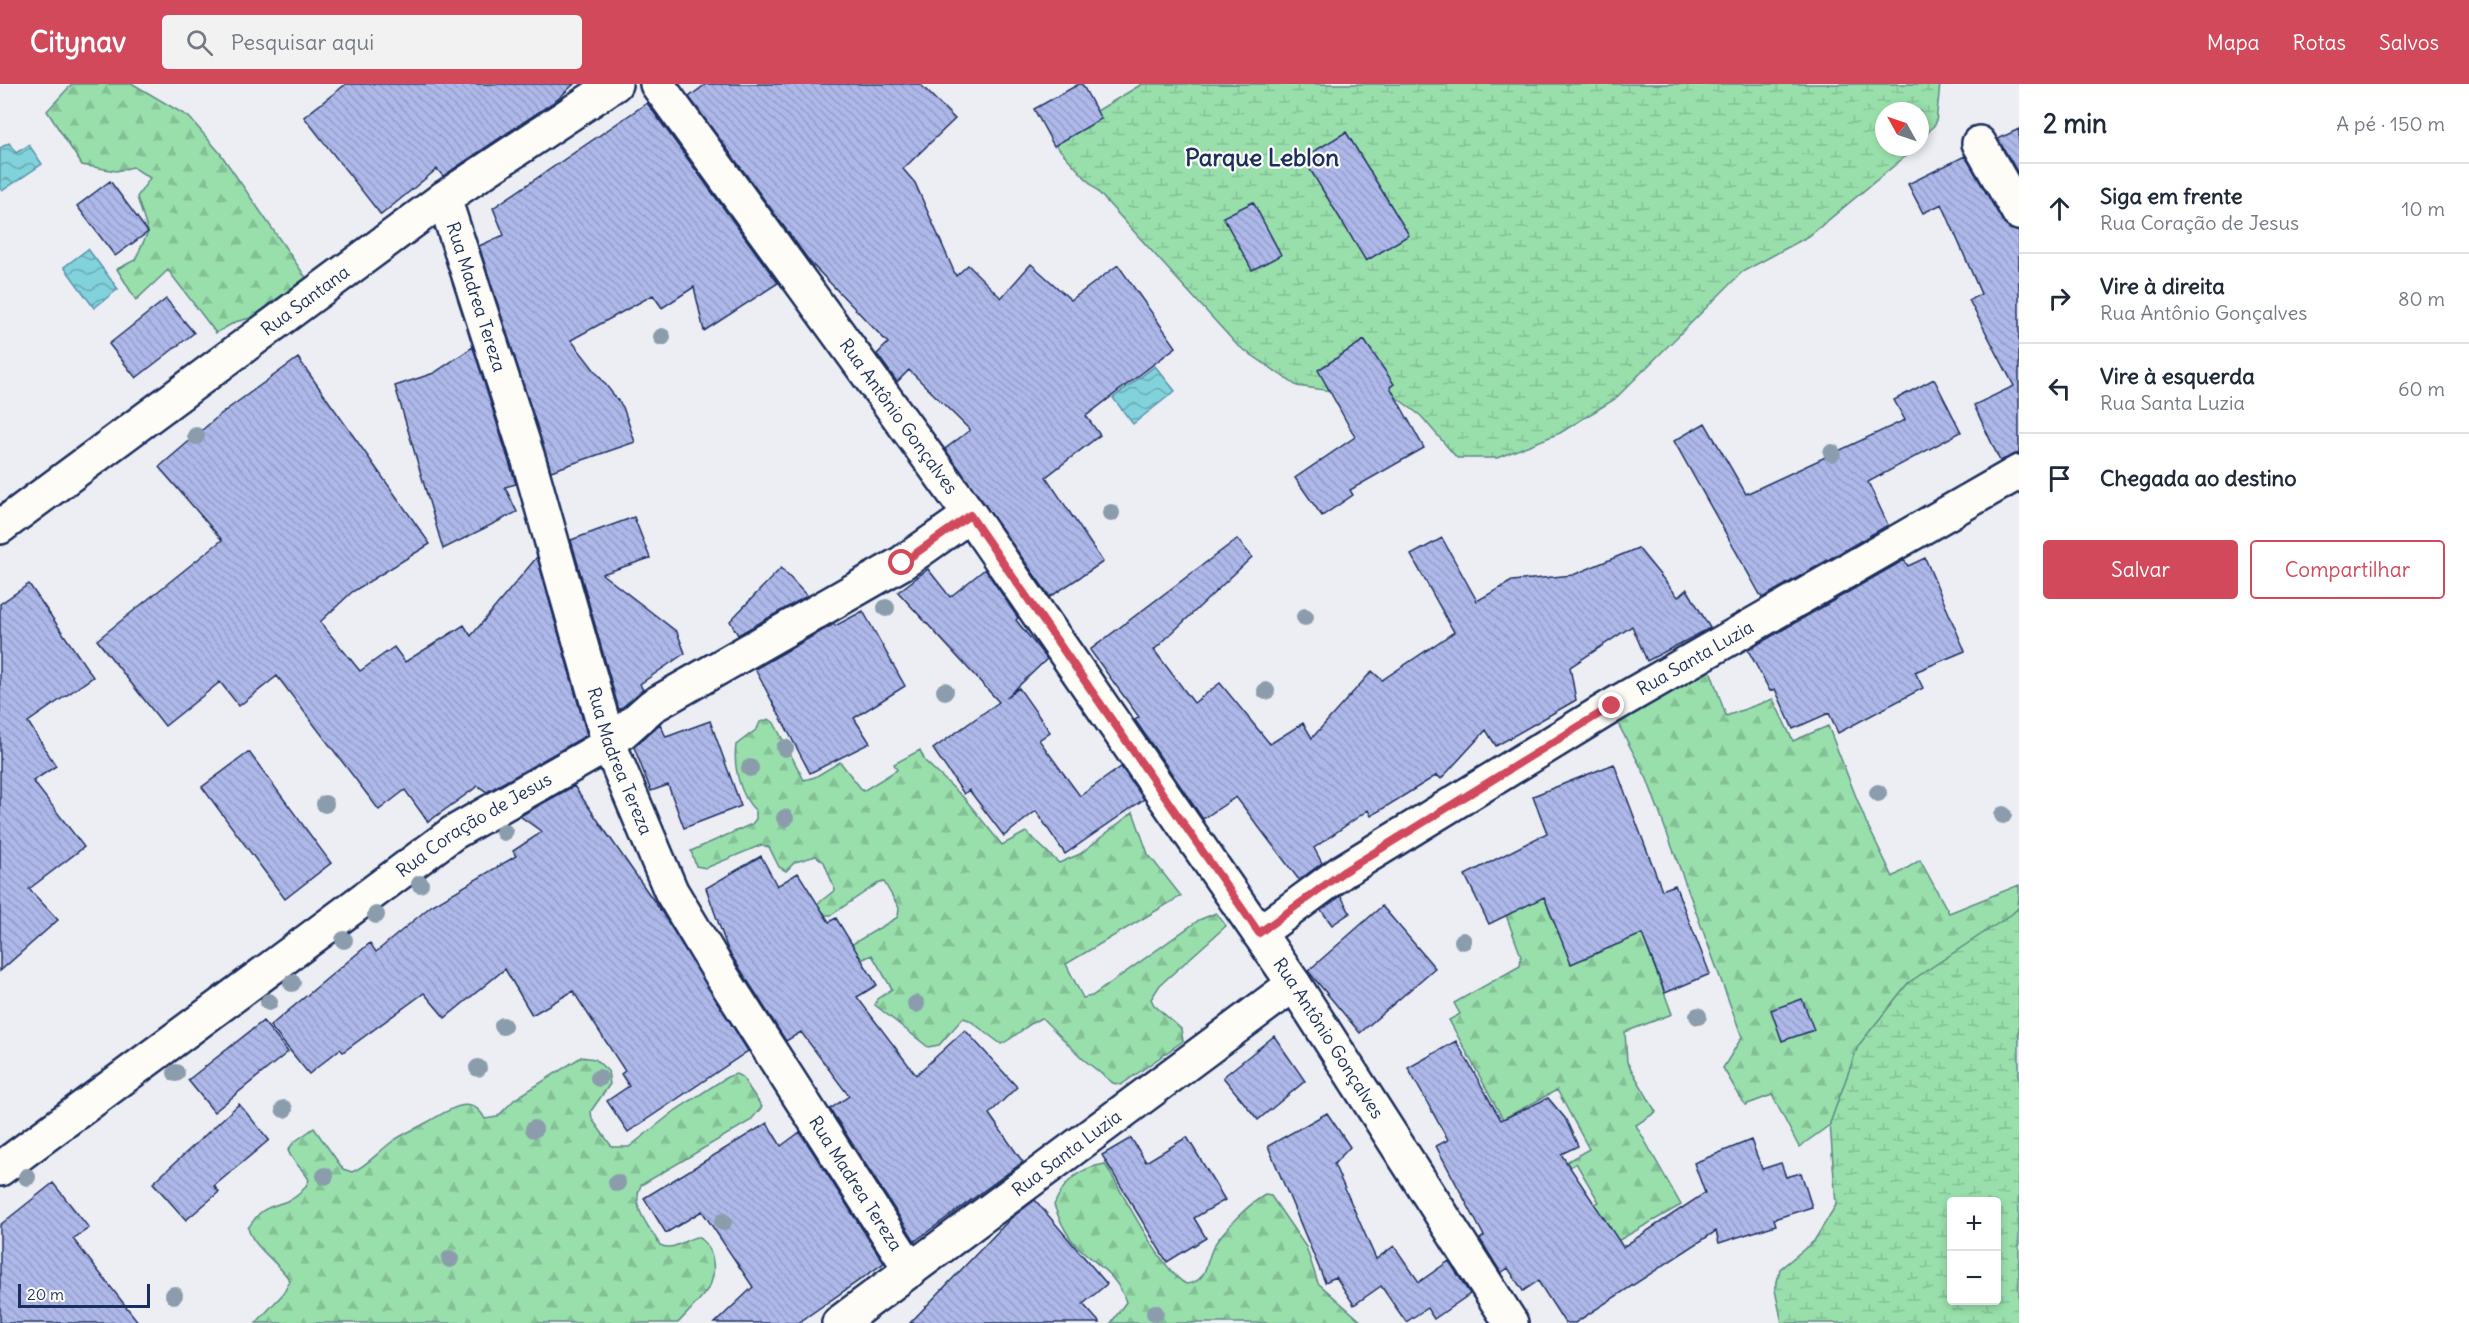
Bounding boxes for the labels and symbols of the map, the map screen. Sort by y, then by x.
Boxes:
north arrow [1875,102,1929,156]
district label: Parque Leblon [1185,142,1339,172]
street label: Rua Madrea Tereza [442,219,511,375]
street label: Rua Santana [256,260,354,341]
street label: Rua Antônio Gonçalves [835,334,963,499]
route start [888,549,914,575]
street label: Rua Santa Luzia [1633,615,1757,700]
street label: Rua Madrea Tereza [583,685,658,838]
route end [1598,692,1624,718]
street label: Rua Coração de Jesus [391,767,555,882]
street label: Rua Antônio Gonçalves [1268,953,1389,1123]
street label: Rua Santa Luzia [1007,1105,1126,1201]
street label: Rua Madrea Tereza [804,1112,908,1255]
scale bar [18,1281,150,1308]

